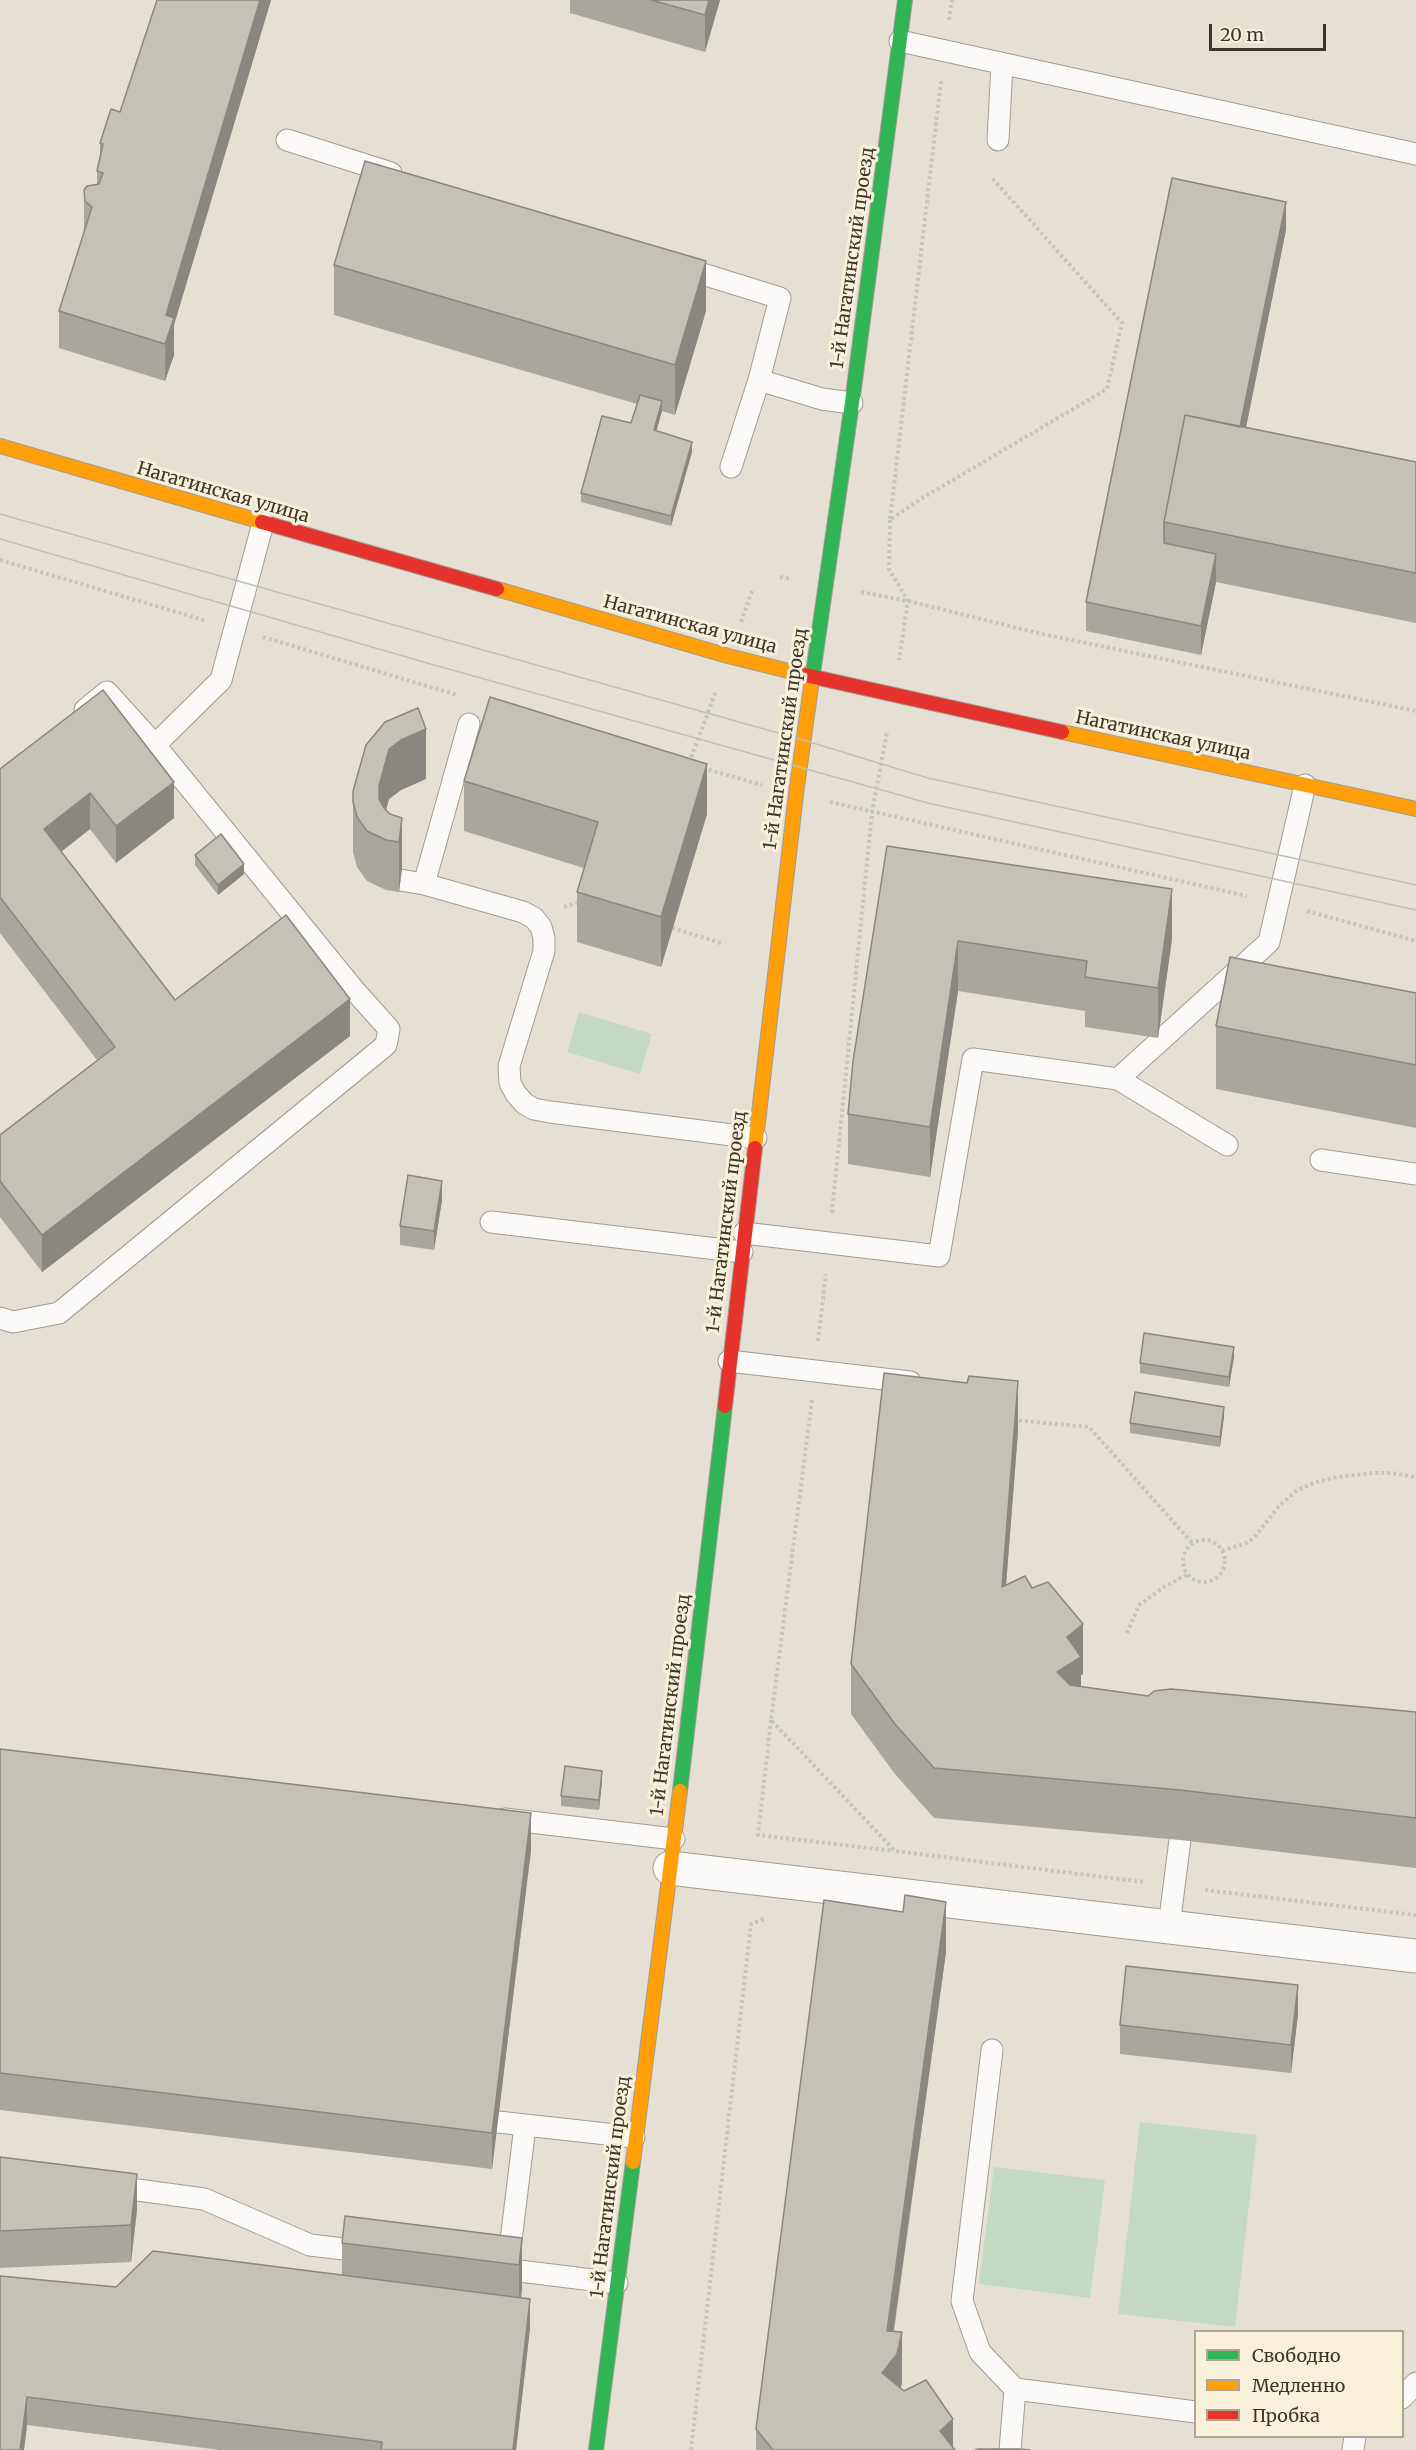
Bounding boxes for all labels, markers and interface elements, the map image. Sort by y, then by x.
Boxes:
scale bar [1212,12,1329,50]
text: 20 m [1220,23,1264,46]
street label: 1-й Нагатинский проезд [827,146,879,370]
street label: Нагатинская улица [134,458,312,528]
street label: Нагатинская улица [601,592,779,658]
street label: 1-й Нагатинский проезд [760,627,812,851]
street label: Нагатинская улица [1074,707,1252,765]
street label: 1-й Нагатинский проезд [703,1110,751,1334]
street label: 1-й Нагатинский проезд [647,1593,695,1817]
street label: 1-й Нагатинский проезд [587,2075,635,2299]
legend [1194,2330,1404,2438]
text: Свободно [1252,2344,1340,2367]
text: Медленно [1252,2374,1345,2397]
text: Пробка [1252,2404,1320,2427]

